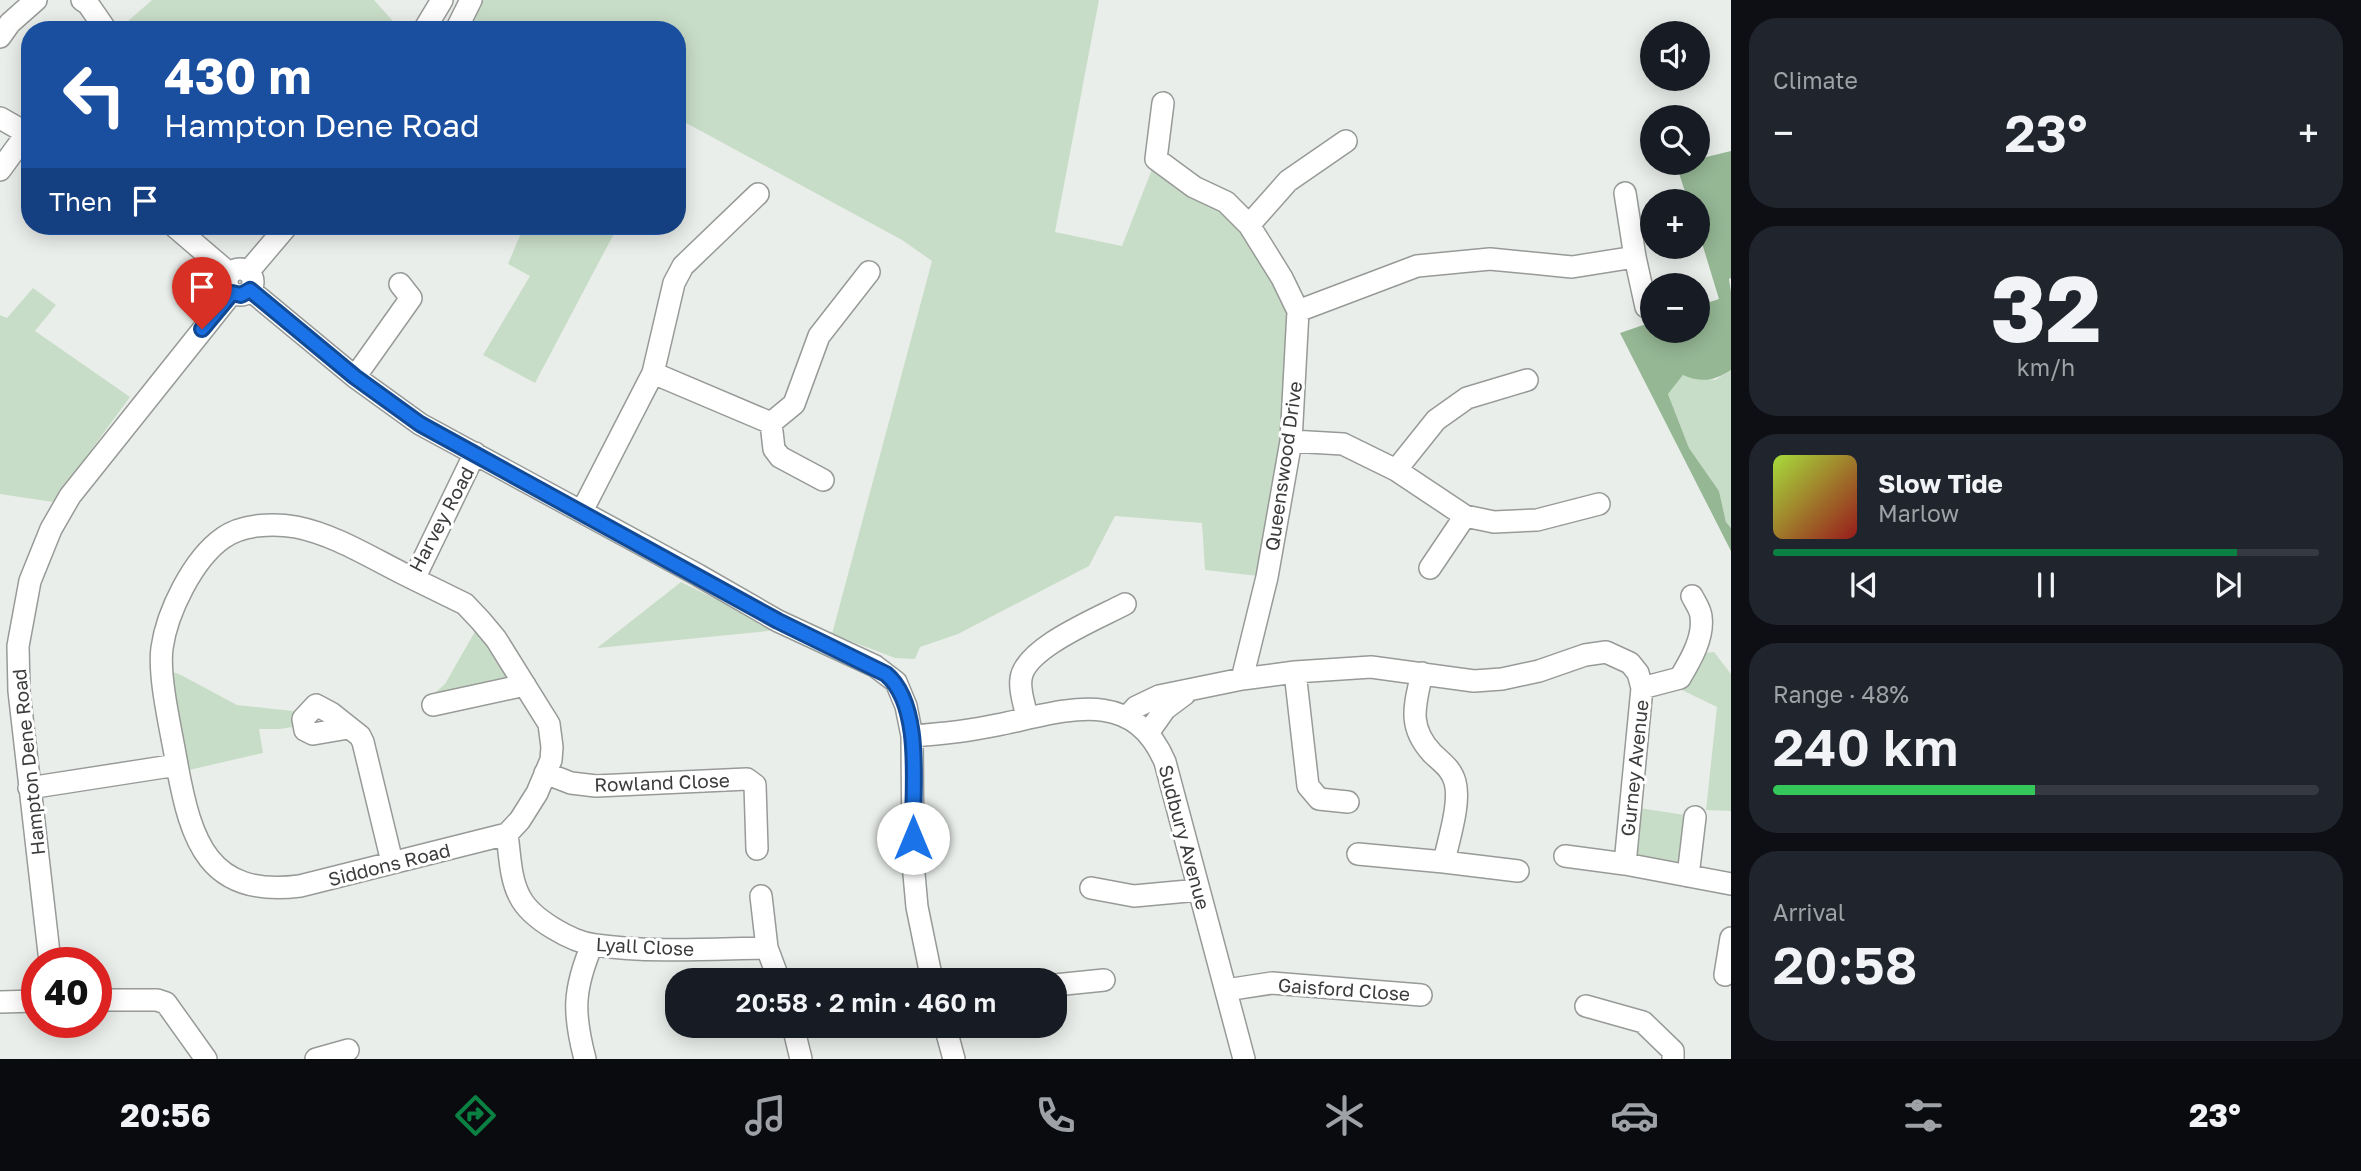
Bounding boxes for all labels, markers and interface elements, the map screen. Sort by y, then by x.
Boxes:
map controls [1640,21,1710,343]
button: sound [1640,21,1710,91]
text: 430 m [164,46,312,105]
icon: left [49,49,140,140]
text: Climate [1773,66,1858,94]
text: 23° [2005,101,2087,163]
button: search [1640,105,1710,175]
text: Hampton Dene Road [164,106,480,144]
text: − [1773,110,1794,155]
text: + [2298,110,2319,155]
icon: arrive [126,182,164,220]
text: Then [49,186,112,217]
button: + [1640,189,1710,259]
text: 32 [1990,253,2102,362]
pin [172,257,232,329]
icon: arrive [183,268,221,306]
button: − [1640,273,1710,343]
text: km/h [2017,353,2075,381]
street label: Queenswood Drive [1260,380,1306,552]
street label: Harvey Road [404,462,478,576]
text: Slow Tide [1878,468,2003,499]
text: Marlow [1878,499,1959,527]
icon: previous [1845,566,1883,604]
icon: pause [2027,566,2065,604]
icon: next [2209,566,2247,604]
street label: Hampton Dene Road [7,668,49,856]
text: Range · 48% [1773,680,1909,708]
street label: Gurney Avenue [1615,699,1653,837]
text: 240 km [1773,715,1958,777]
street label: Sudbury Avenue [1155,762,1215,912]
street label: Rowland Close [594,768,730,796]
position arrow [876,801,950,875]
street label: Siddons Road [326,838,452,890]
text: Arrival [1773,898,1845,926]
street label: Lyall Close [595,932,695,960]
text: 20:58 [1773,933,1917,995]
speed limit sign: 40 [21,947,112,1038]
street label: Gaisford Close [1277,973,1411,1005]
text: 20:58 · 2 min · 460 m [736,987,996,1018]
icon: directions [451,1091,500,1140]
icon: music [741,1091,790,1140]
icon: phone [1031,1091,1080,1140]
icon: climate [1320,1091,1369,1140]
icon: car [1610,1091,1659,1140]
icon: filters [1899,1091,1948,1140]
text: 20:56 [120,1096,211,1134]
text: 23° [2189,1096,2241,1134]

